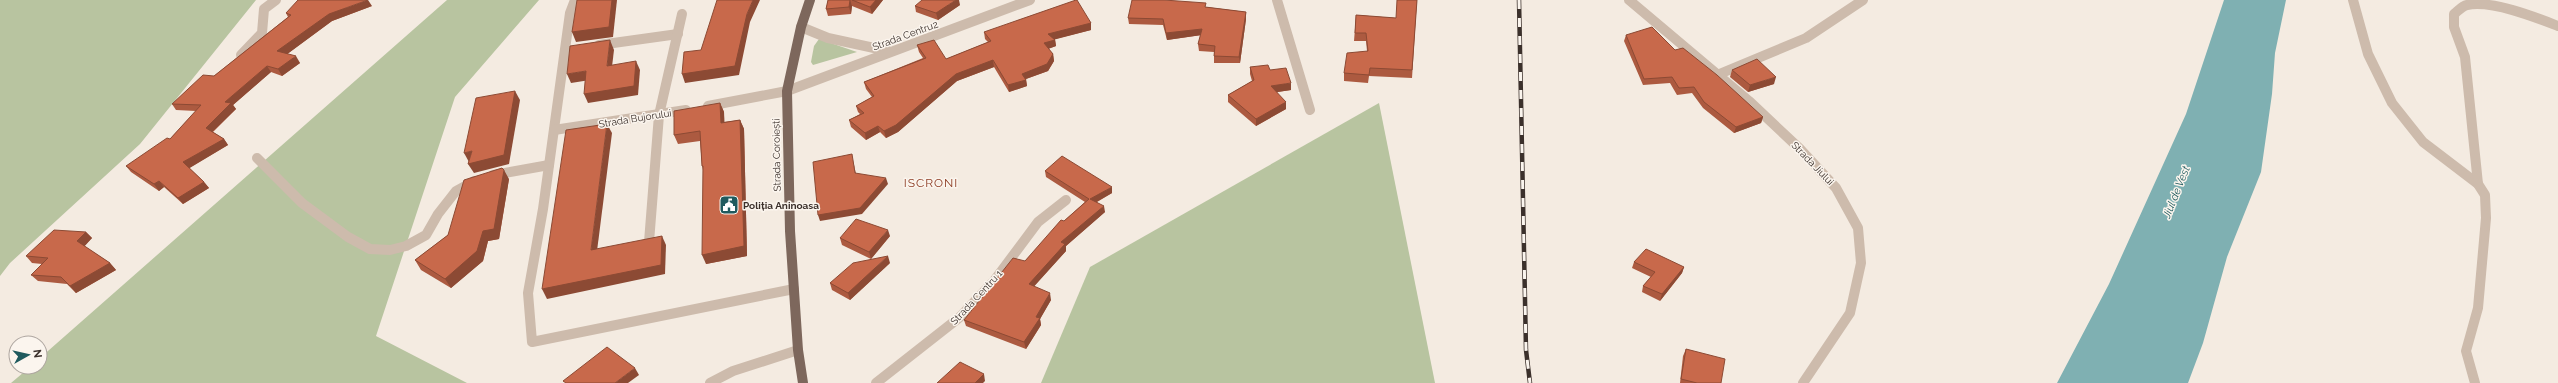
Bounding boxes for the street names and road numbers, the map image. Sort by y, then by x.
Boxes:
street label: Strada Centru2 [871,18,939,52]
street label: Strada Bujorului [598,107,672,130]
street label: Strada Coroiești [770,118,783,192]
street label: Strada Jiului [1789,139,1836,187]
street label: Strada Centru 1 [948,267,1005,327]

